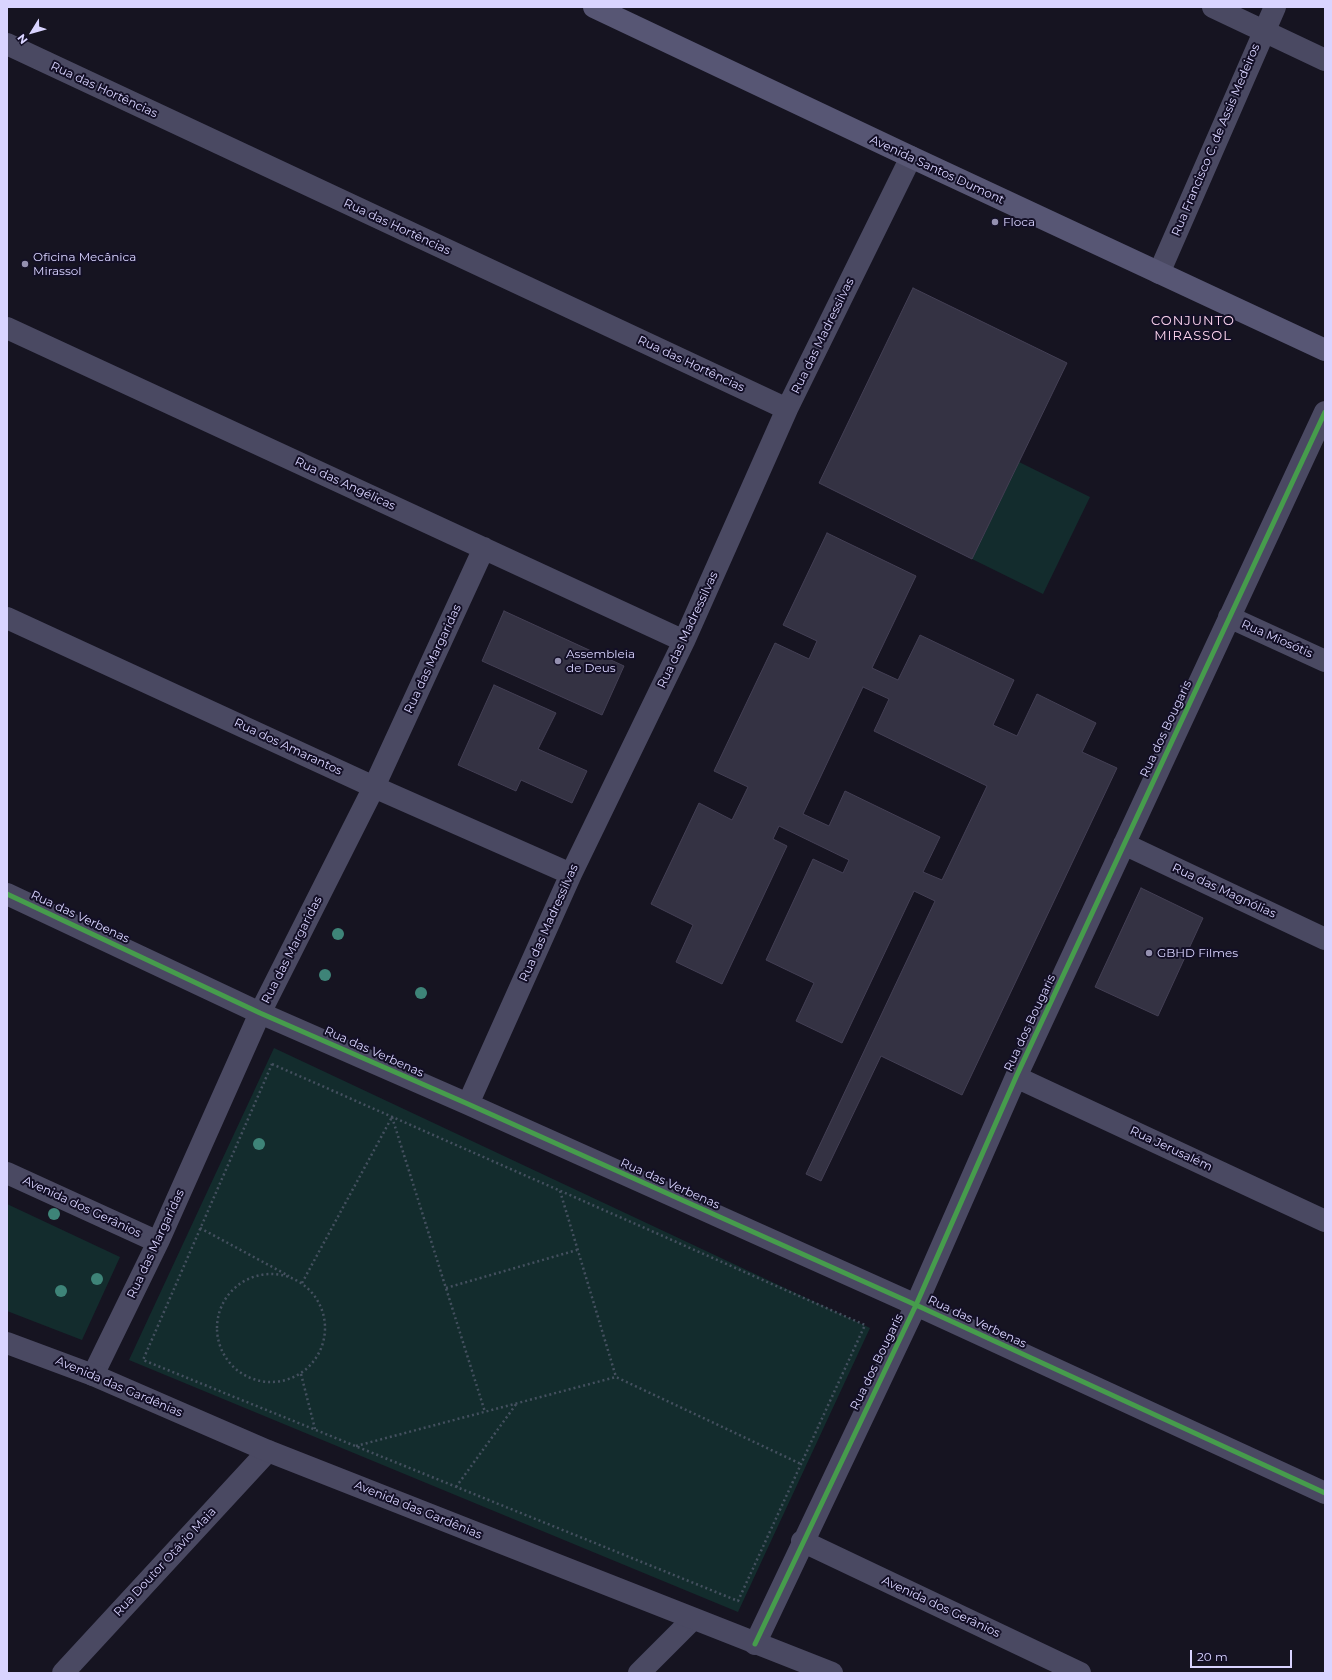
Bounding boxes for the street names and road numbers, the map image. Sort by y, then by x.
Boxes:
street label: Rua Francisco C. de Assis Medeiros [1169,42,1263,238]
street label: Rua das Hortências [48,59,160,121]
street label: Avenida Santos Dumont [868,133,1006,207]
street label: Rua das Hortências [341,196,453,258]
street label: Rua das Madressilvas [789,276,857,396]
street label: Rua das Hortências [635,333,747,395]
street label: Rua das Angélicas [292,454,398,514]
street label: Rua das Madressilvas [655,569,721,691]
street label: Rua das Margaridas [401,602,465,716]
street label: Rua Miosótis [1239,617,1315,661]
street label: Rua dos Bougaris [1137,678,1195,780]
street label: Rua dos Amarantos [232,716,344,778]
street label: Rua das Magnólias [1170,861,1278,921]
street label: Rua das Madressilvas [517,862,581,984]
street label: Rua das Verbenas [28,888,132,946]
street label: Rua das Margaridas [259,894,325,1006]
street label: Rua dos Bougaris [1001,972,1059,1074]
street label: Rua das Verbenas [322,1024,426,1080]
street label: Rua Jerusalém [1128,1124,1214,1174]
street label: Rua das Verbenas [618,1156,722,1212]
street label: Avenida dos Gerânios [21,1173,143,1241]
street label: Rua das Margaridas [124,1187,188,1301]
street label: Rua das Verbenas [925,1293,1029,1351]
street label: Rua dos Bougaris [847,1311,907,1413]
street label: Avenida das Gardênias [53,1354,185,1420]
street label: Avenida das Gardênias [352,1478,484,1542]
street label: Rua Doutor Otávio Maia [111,1505,219,1619]
street label: Avenida dos Gerânios [880,1573,1002,1641]

